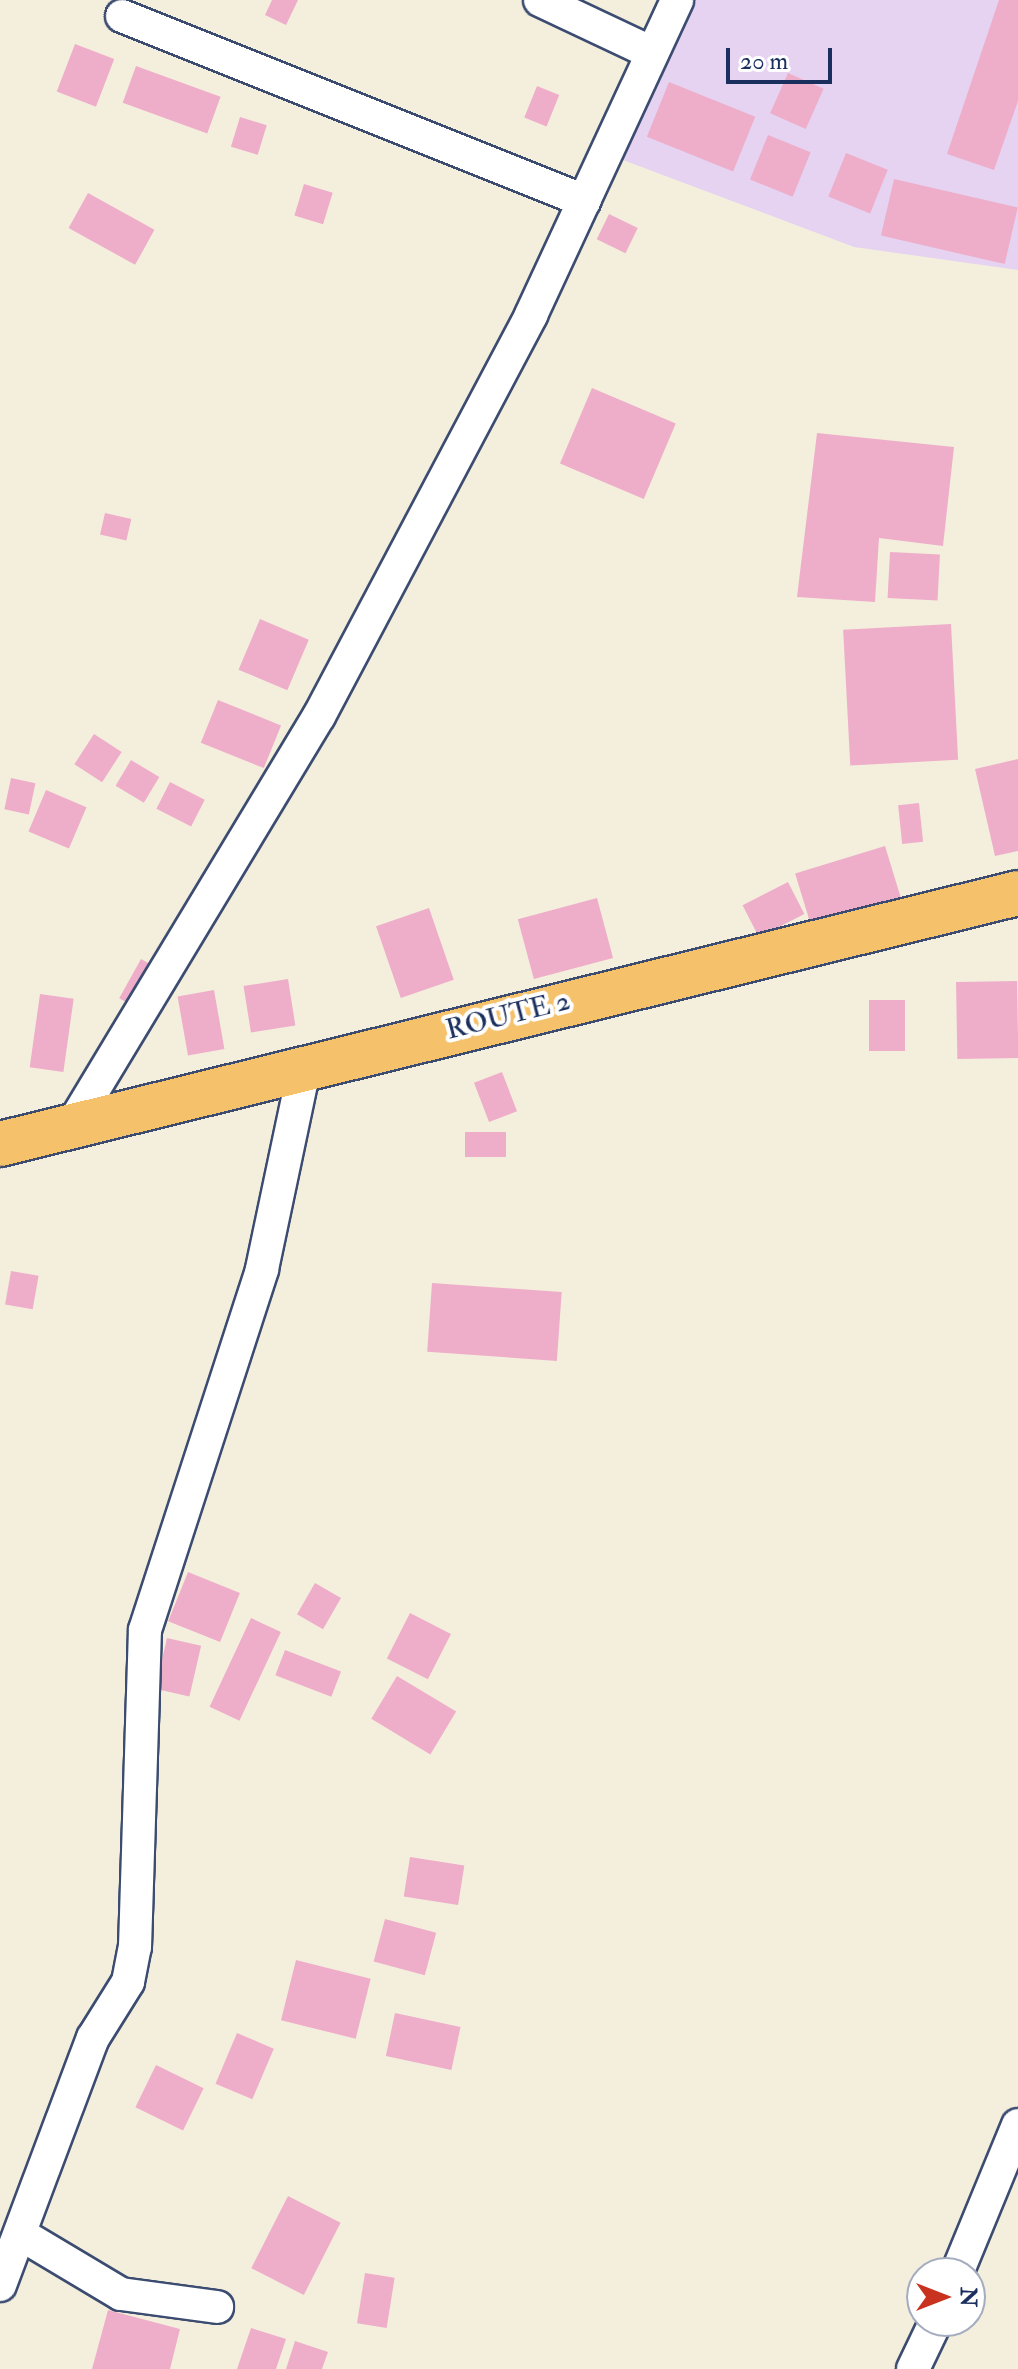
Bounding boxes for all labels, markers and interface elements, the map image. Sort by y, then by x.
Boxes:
scale bar [730,32,836,82]
text: 20 m [740,46,788,77]
street label: ROUTE 2 [443,984,573,1048]
north arrow [906,2257,986,2337]
text: N [954,2287,982,2307]

